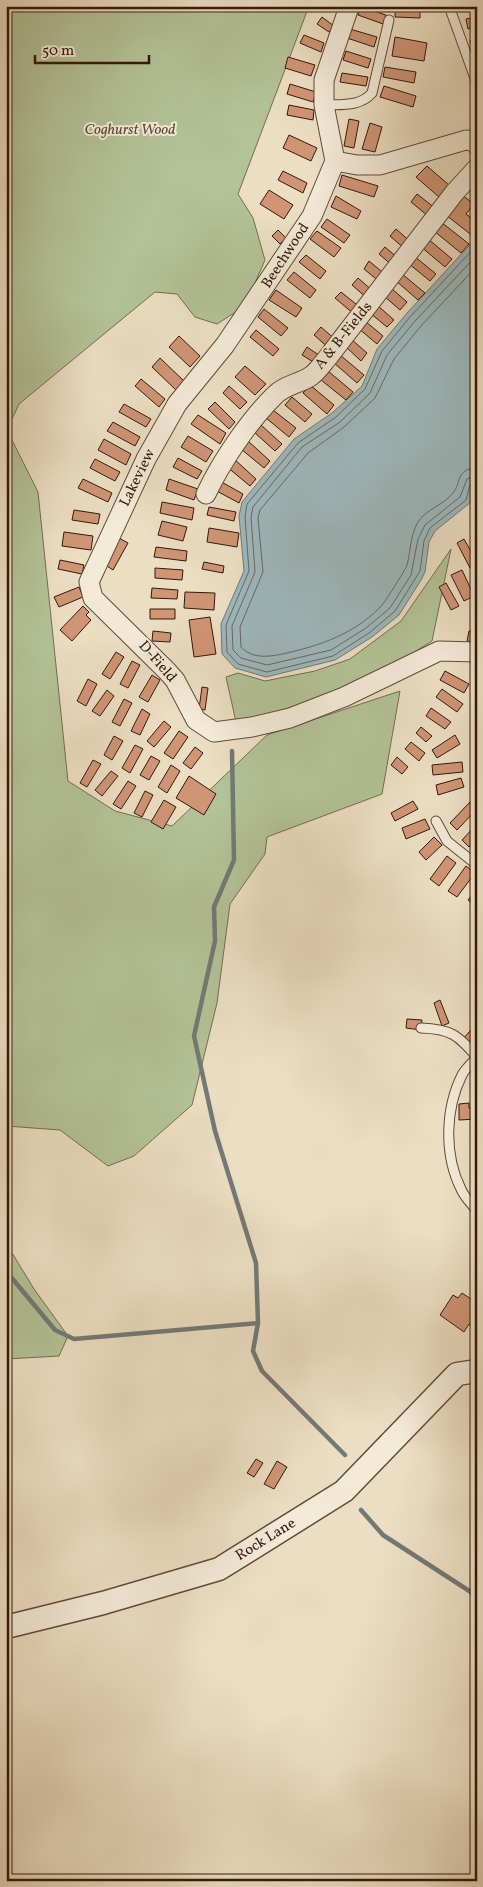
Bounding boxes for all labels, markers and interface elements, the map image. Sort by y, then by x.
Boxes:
scale bar [35,32,149,64]
text: 50 m [42,41,74,62]
park label: Coghurst Wood [85,120,175,141]
street label: Beechwood [257,219,315,293]
street label: A & B-Fields [310,298,378,374]
street label: Lakeview [115,445,161,510]
street label: D-Field [133,636,181,688]
street label: Rock Lane [232,1513,300,1567]

